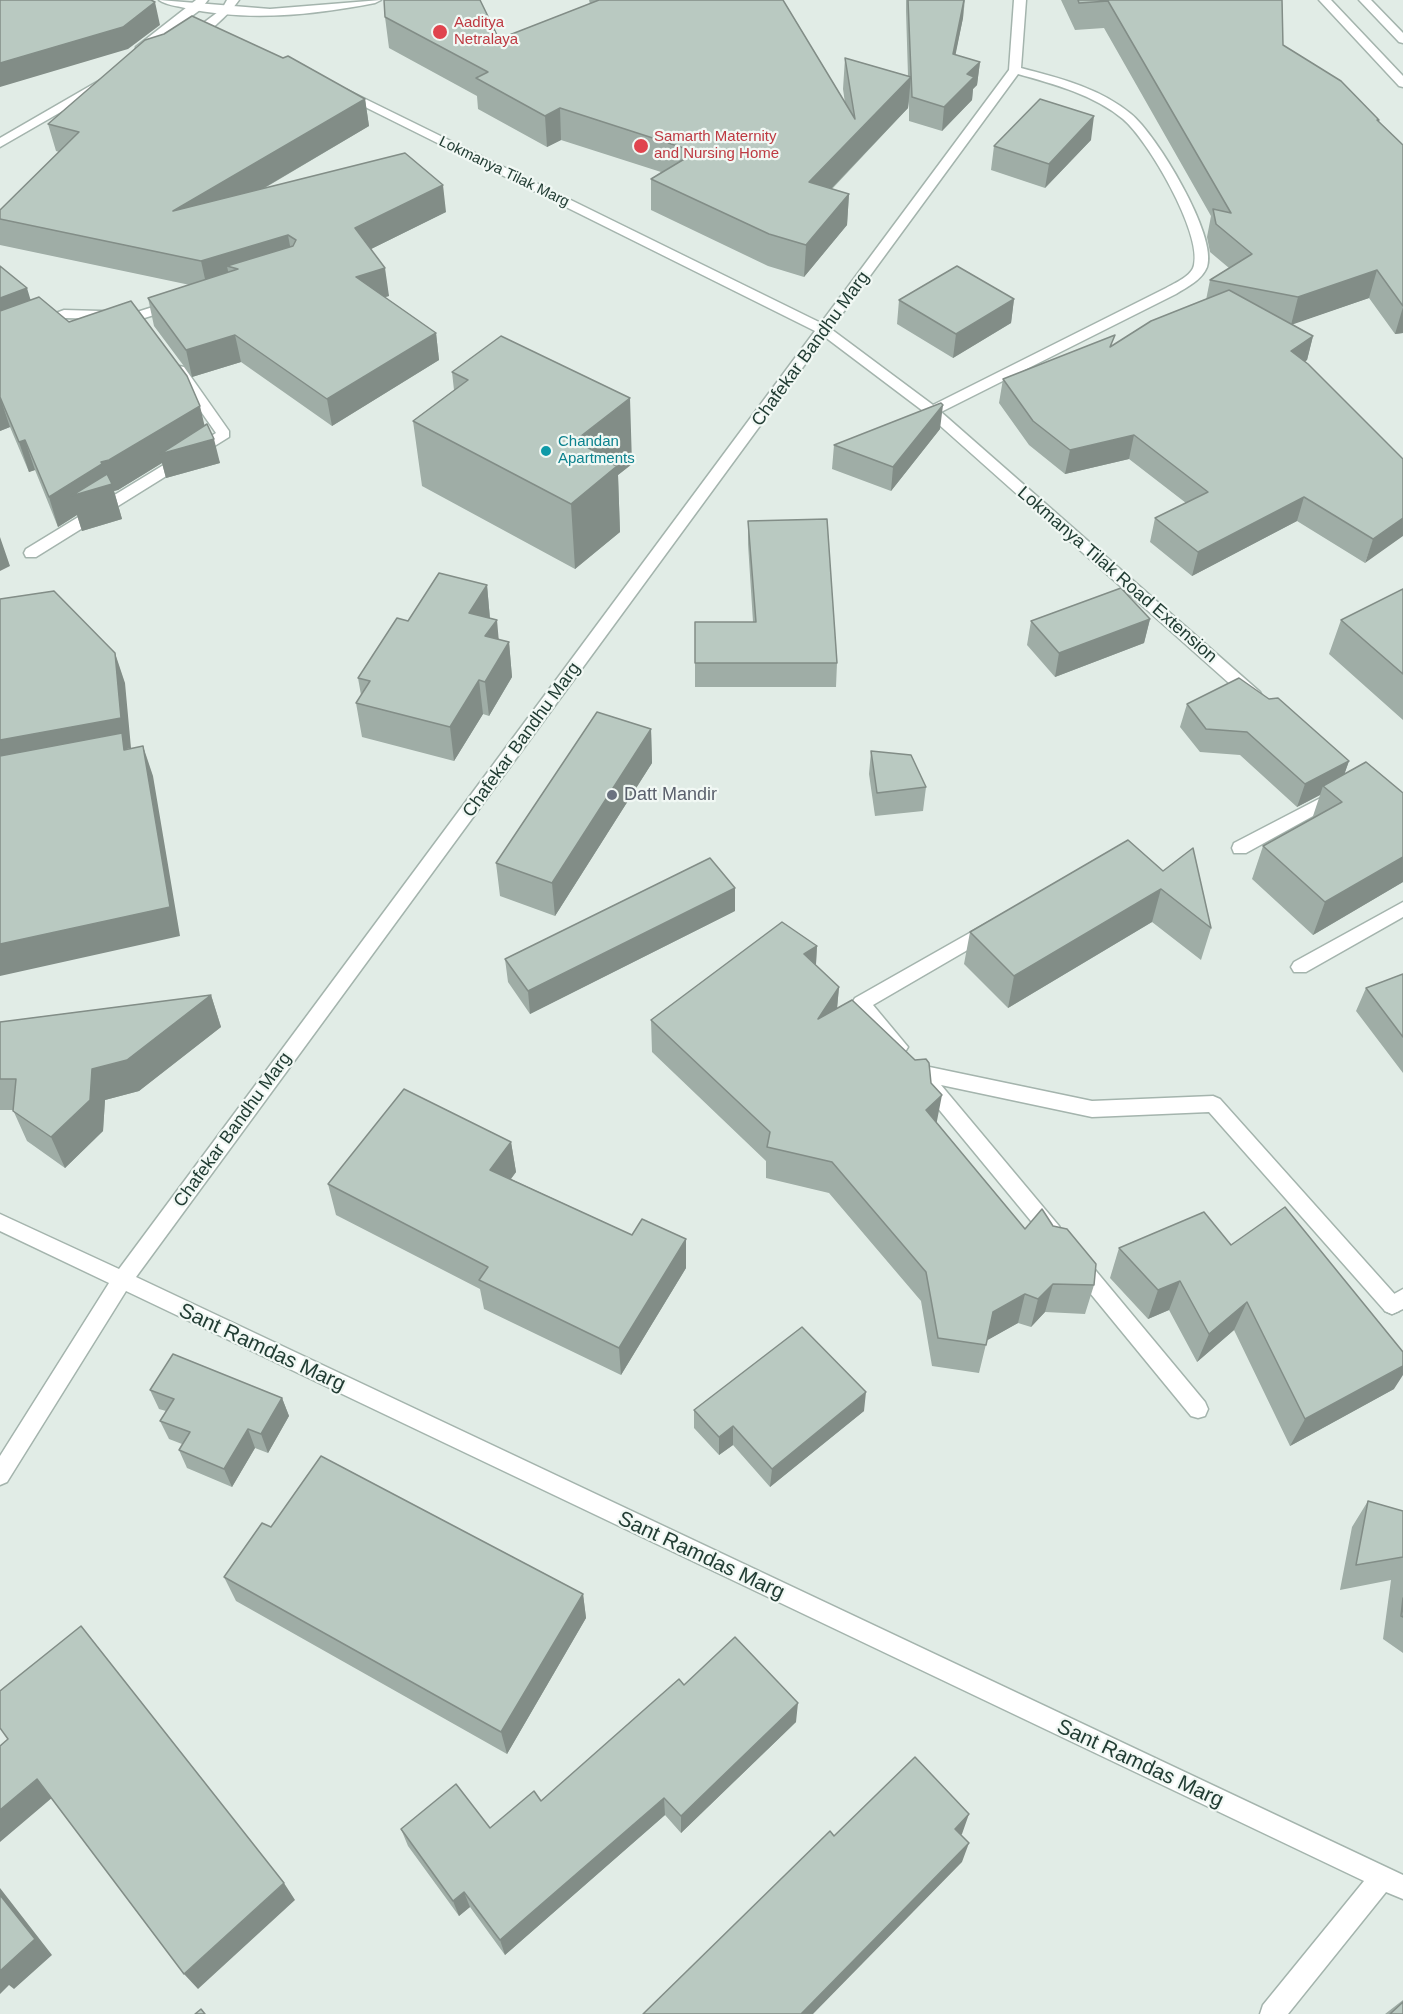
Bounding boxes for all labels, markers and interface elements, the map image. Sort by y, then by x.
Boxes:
place label: Aaditya Netralaya [454,14,518,49]
marker: Aaditya Netralaya [431,23,449,41]
place label: Samarth Maternity and Nursing Home [654,128,779,163]
street label: Lokmanya Tilak Marg [436,133,572,211]
marker: Samarth Maternity and Nursing Home [632,137,650,155]
street label: Chafekar Bandhu Marg [748,267,874,431]
place label: Chandan Apartments [558,433,635,468]
marker: Chandan Apartments [539,444,553,458]
street label: Lokmanya Tilak Road Extension [1013,482,1221,668]
street label: Chafekar Bandhu Marg [459,658,585,822]
place label: Datt Mandir [624,784,717,806]
marker: Datt Mandir [605,788,619,802]
street label: Chafekar Bandhu Marg [170,1048,296,1212]
street label: Sant Ramdas Marg [175,1298,349,1398]
street label: Sant Ramdas Marg [614,1506,788,1606]
street label: Sant Ramdas Marg [1053,1714,1227,1814]

